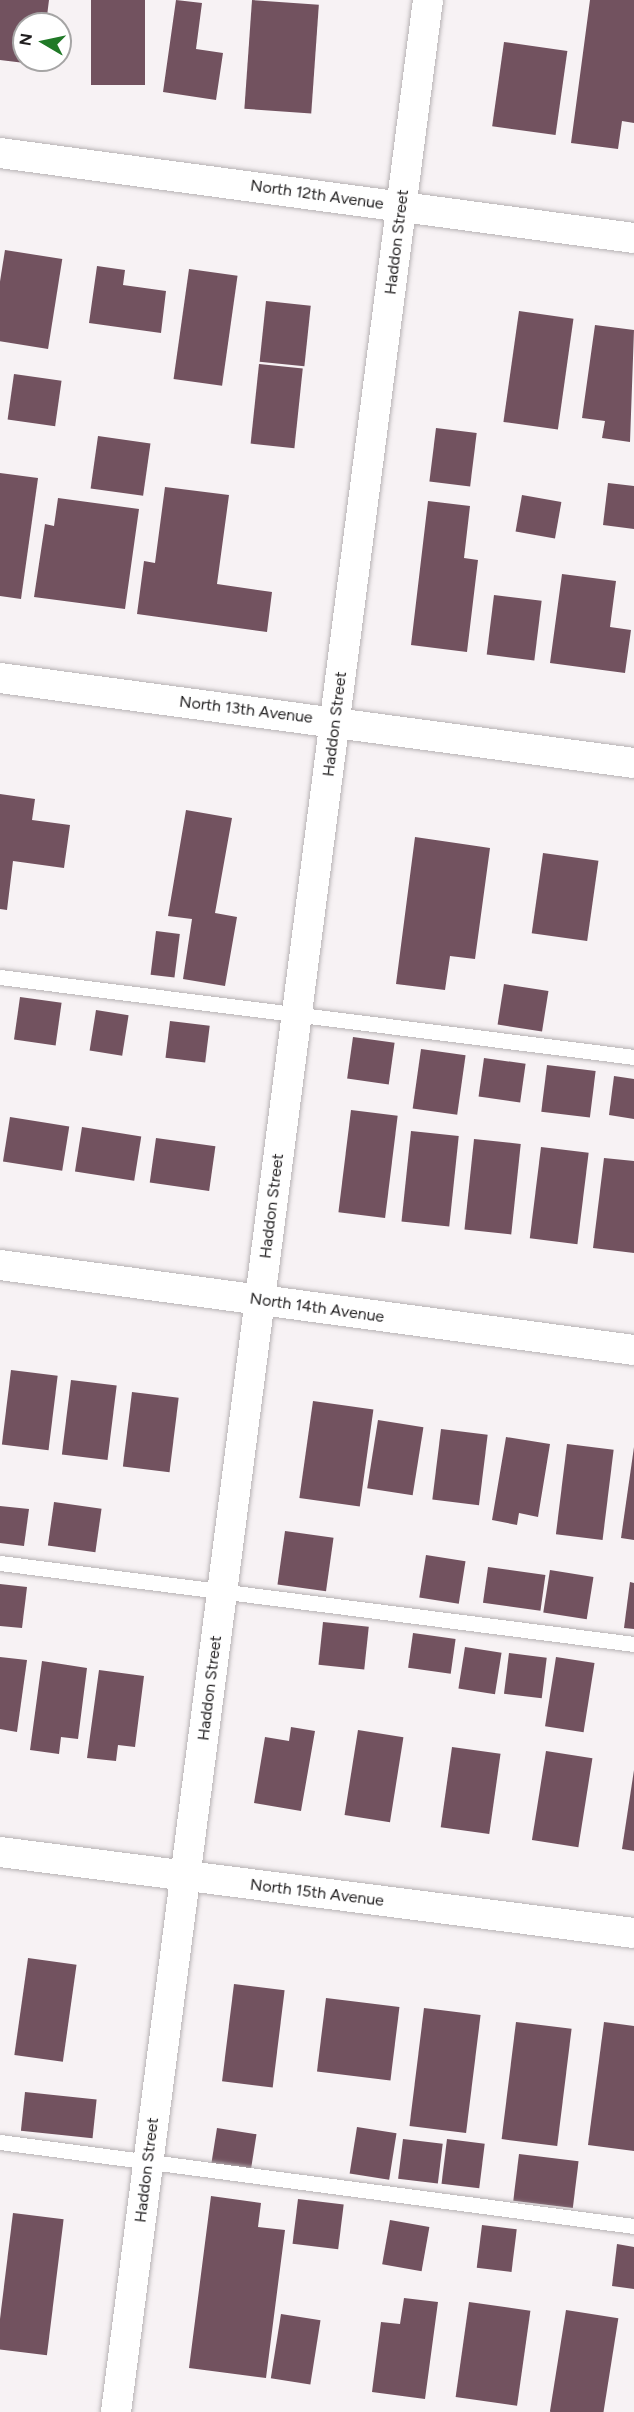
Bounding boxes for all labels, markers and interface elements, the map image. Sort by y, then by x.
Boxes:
north arrow [12,12,72,72]
text: N [15,32,36,47]
street label: North 12th Avenue [249,176,385,214]
street label: Haddon Street [381,188,413,296]
street label: Haddon Street [319,670,351,778]
street label: North 13th Avenue [178,692,314,728]
street label: Haddon Street [256,1152,288,1260]
street label: North 14th Avenue [249,1289,385,1327]
street label: Haddon Street [194,1634,226,1742]
street label: North 15th Avenue [249,1875,385,1911]
street label: Haddon Street [131,2116,163,2224]

